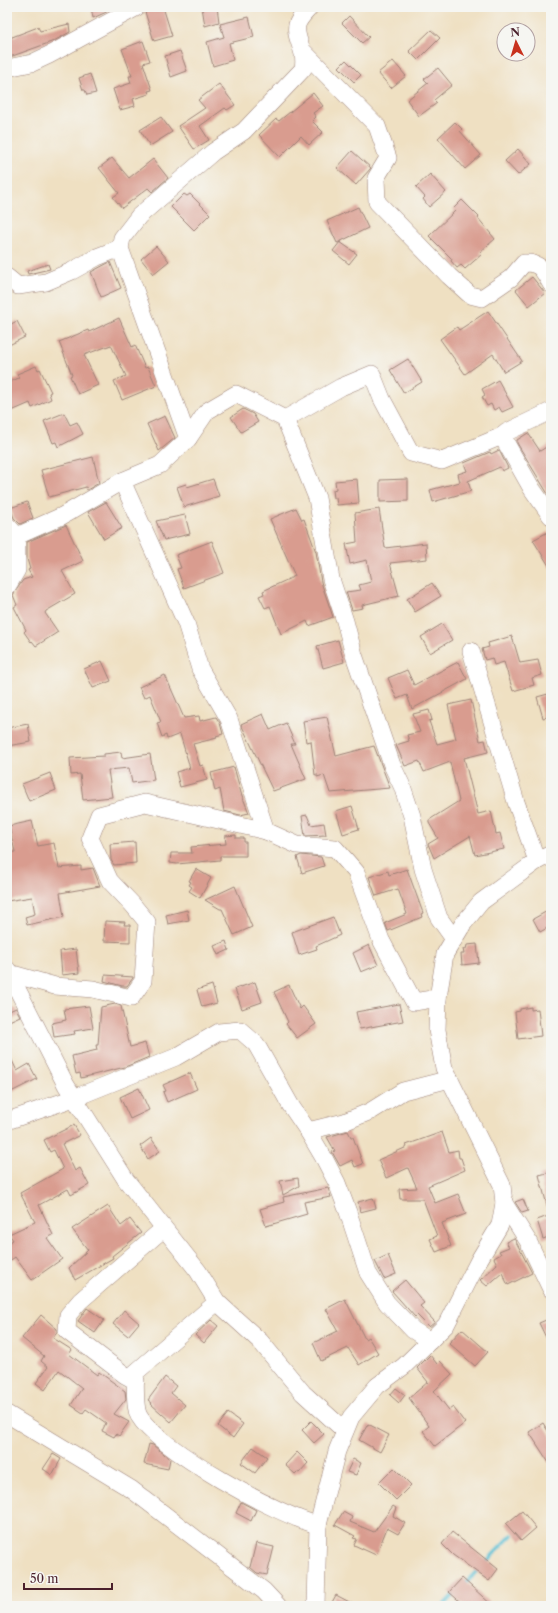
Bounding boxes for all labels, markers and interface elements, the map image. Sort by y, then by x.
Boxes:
north arrow [496,22,536,62]
text: N [510,25,521,39]
scale bar [24,1565,112,1591]
text: 50 m [30,1571,59,1586]

